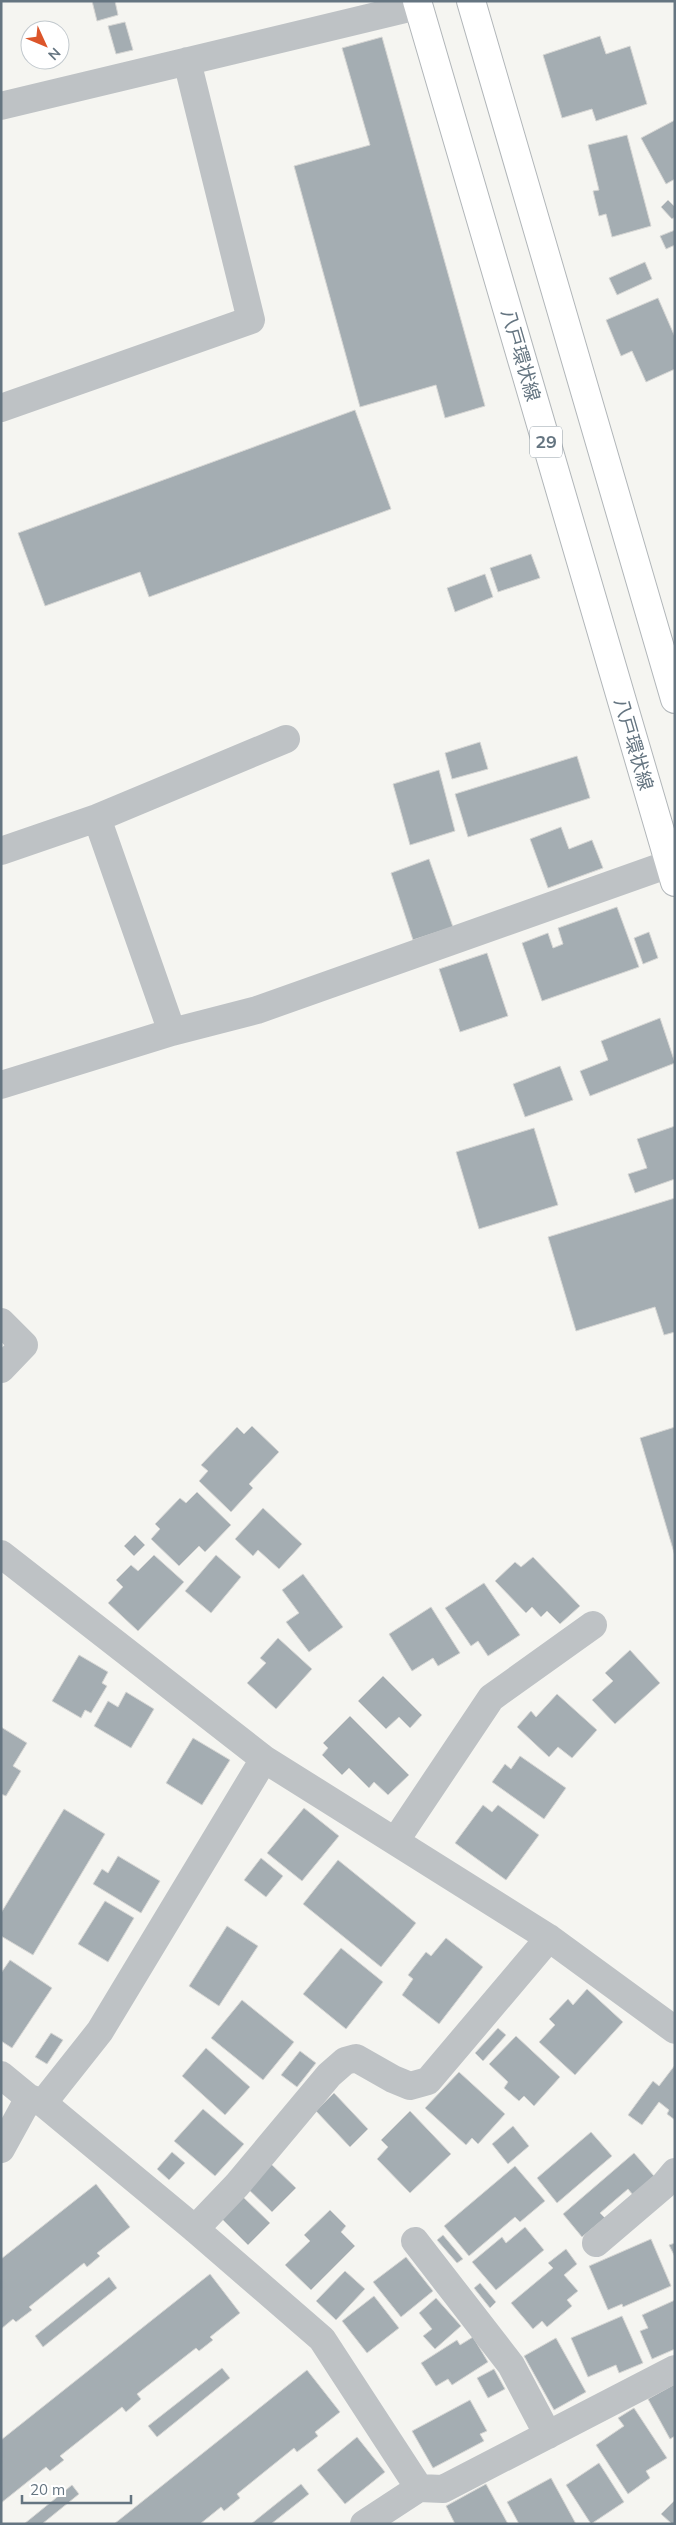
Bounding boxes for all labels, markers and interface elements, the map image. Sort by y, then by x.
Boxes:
north arrow [20,20,70,70]
text: N [44,44,64,64]
street label: 八戸環状線 [496,306,546,404]
road number: 29 [530,427,562,458]
street label: 八戸環状線 [609,695,659,793]
scale bar [22,2472,131,2504]
text: 20 m [30,2480,65,2499]

